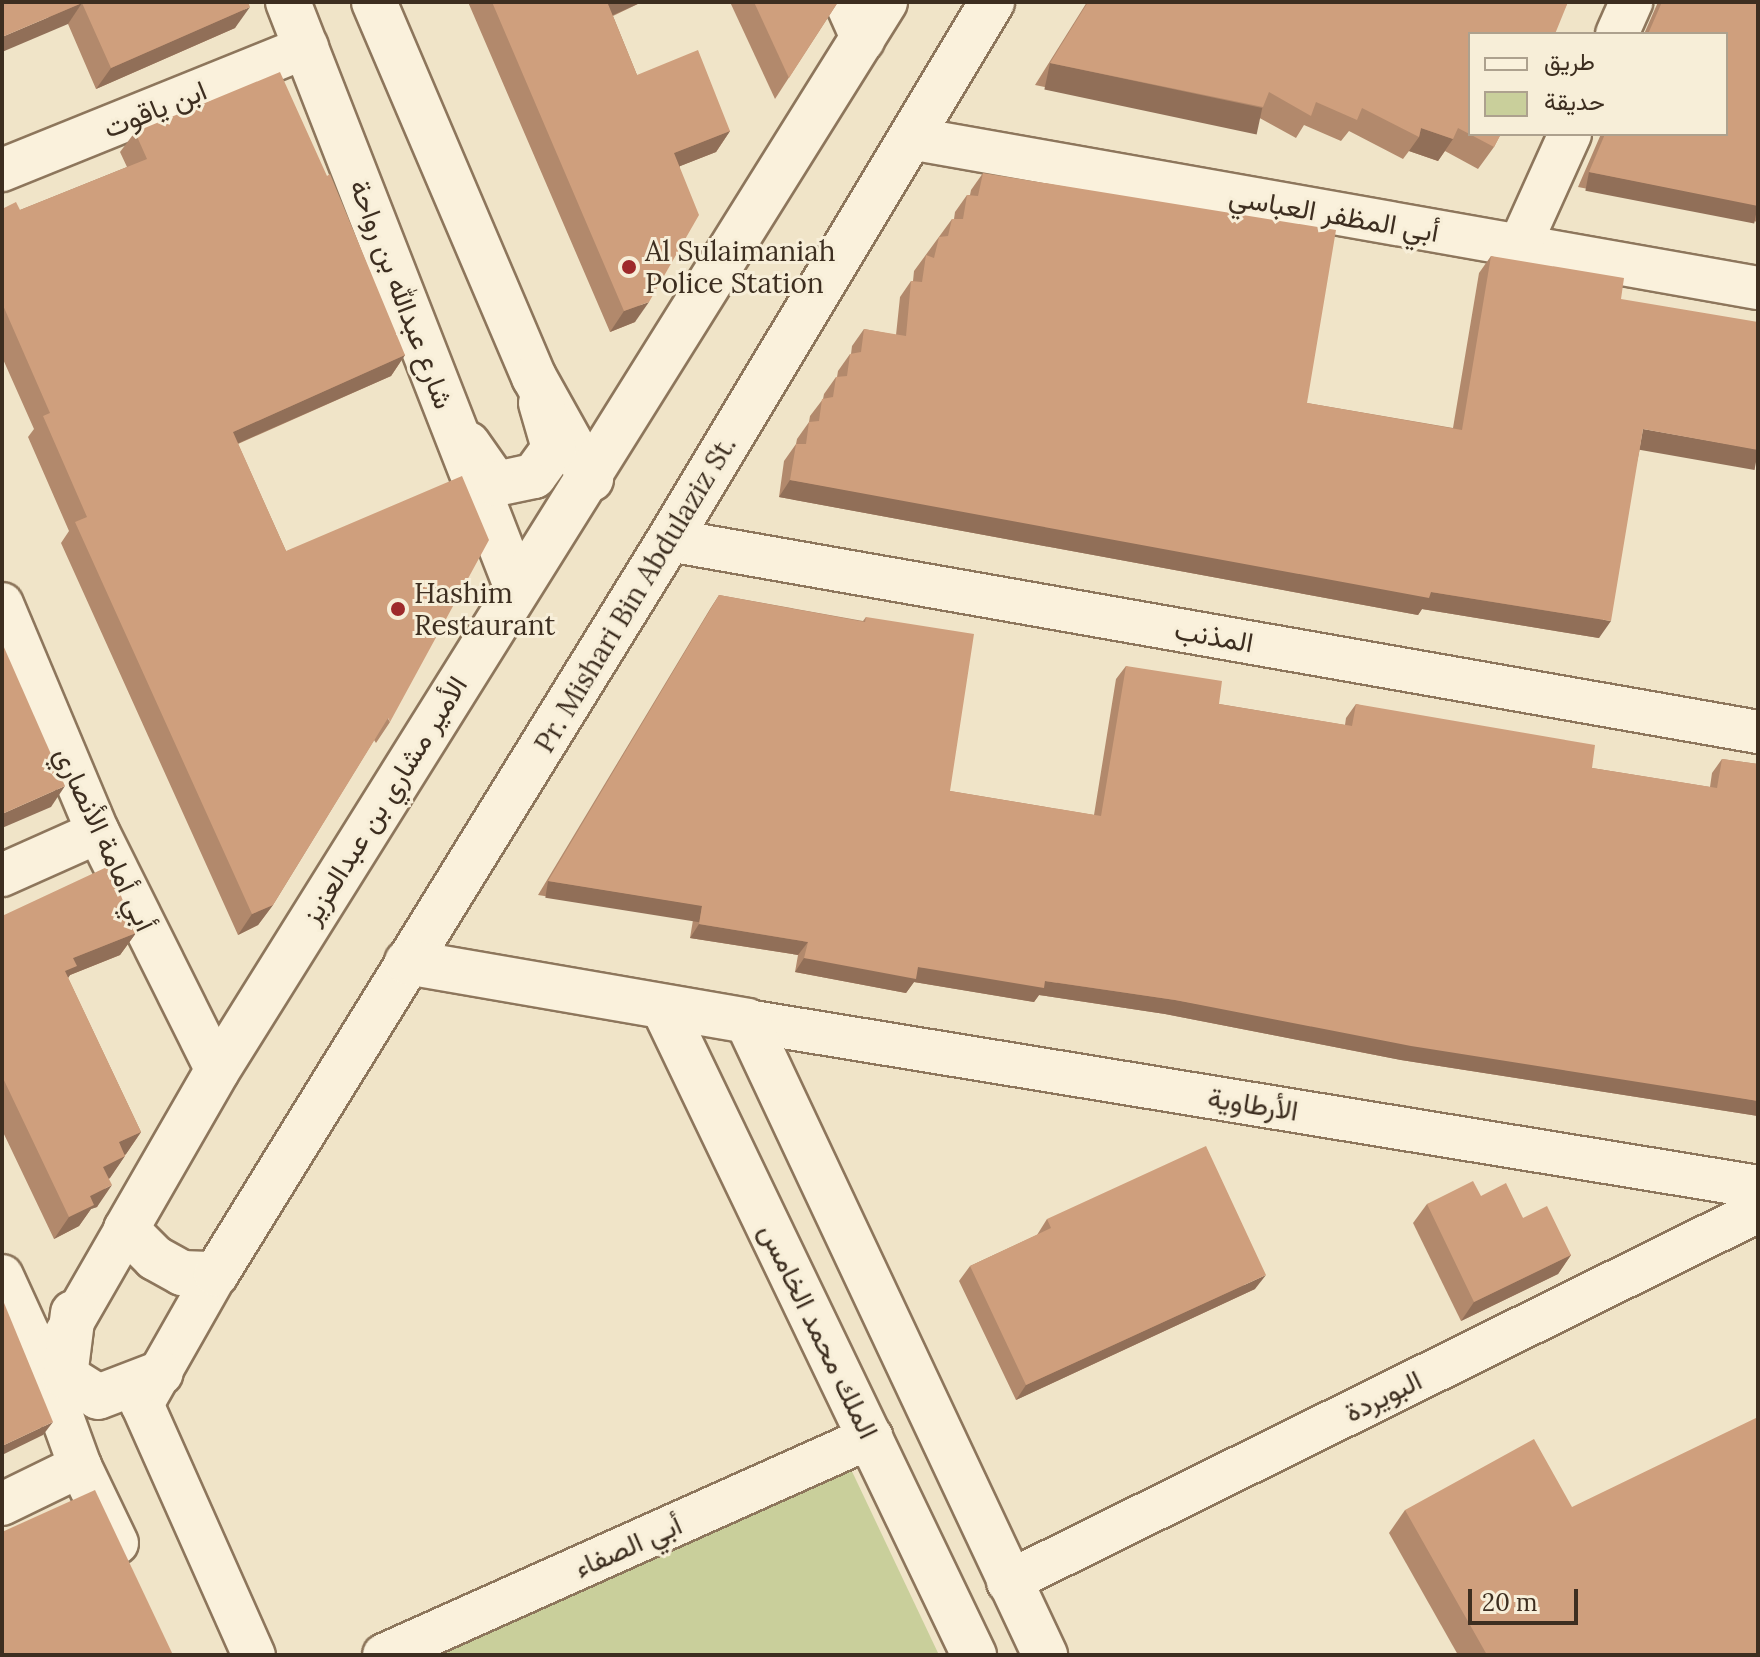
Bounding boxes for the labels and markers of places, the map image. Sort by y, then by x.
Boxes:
place label: Al Sulaimaniah Police Station [645,234,835,300]
marker: Al Sulaimaniah Police Station [620,258,638,276]
place label: Hashim Restaurant [414,576,555,642]
marker: Hashim Restaurant [389,600,407,618]

